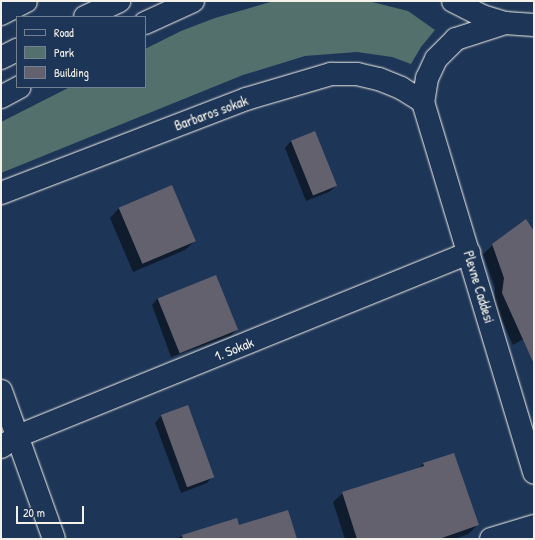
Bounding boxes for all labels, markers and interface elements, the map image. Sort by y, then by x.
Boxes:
legend [16,16,146,88]
text: Road [54,24,74,41]
text: Park [54,44,74,61]
text: Building [54,64,89,81]
street label: Barbaros sokak [172,92,250,134]
street label: Plevne Caddesi [460,249,498,325]
street label: 1. Sokak [212,334,256,364]
scale bar [18,498,86,524]
text: 20 m [23,504,45,521]

